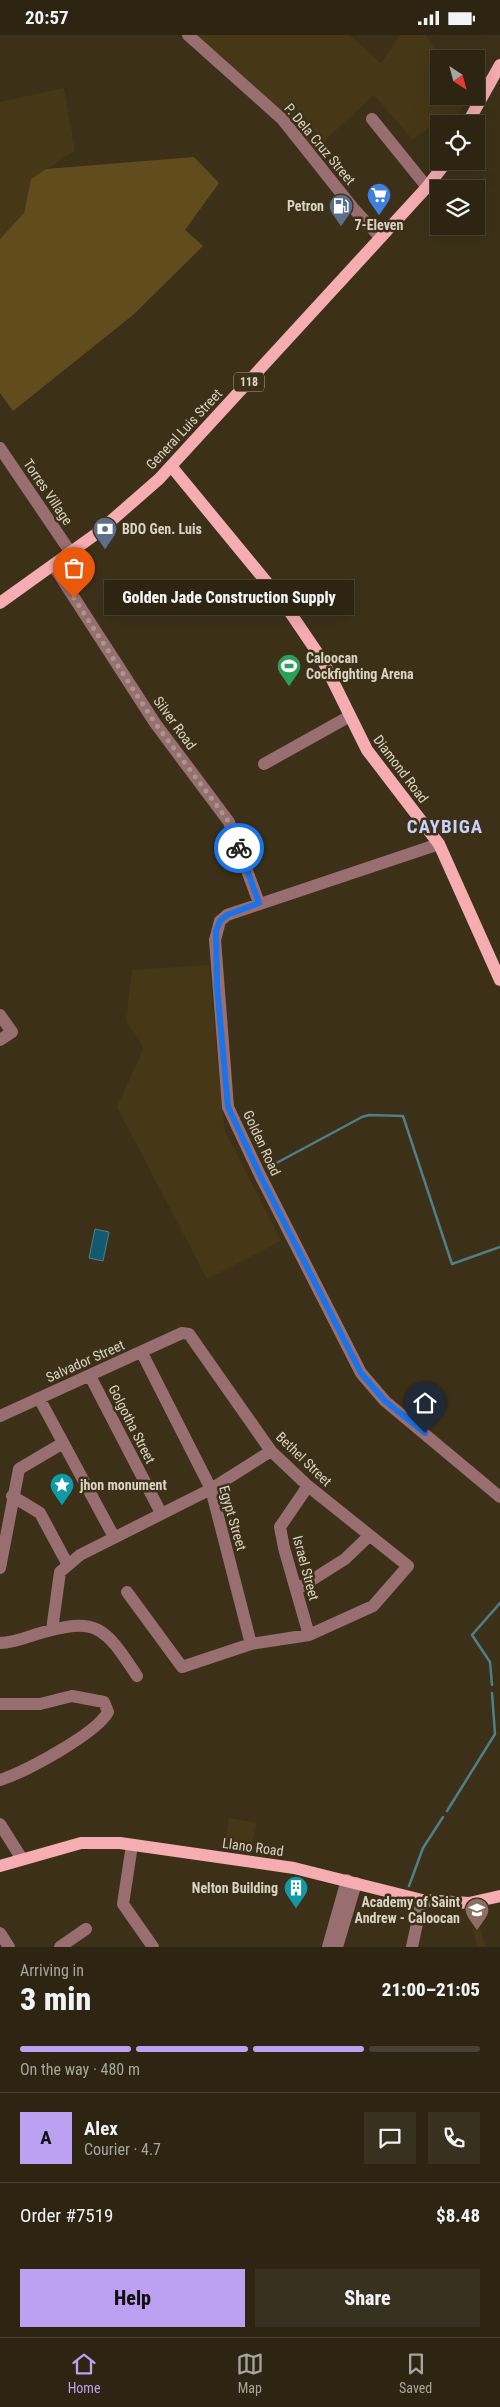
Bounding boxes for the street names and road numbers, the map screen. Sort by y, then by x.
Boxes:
street label: P. Dela Cruz Street [281,100,359,188]
road number: 118 [234,373,264,392]
street label: General Luis Street [143,385,225,473]
street label: Torres Village [20,456,76,528]
street label: Silver Road [150,693,200,753]
street label: Diamond Road [370,732,432,806]
street label: Golden Road [240,1108,284,1178]
street label: Salvador Street [43,1337,127,1385]
street label: Golgotha Street [105,1382,159,1466]
street label: Bethel Street [273,1429,335,1489]
street label: Egypt Street [216,1484,250,1552]
street label: Israel Street [290,1534,322,1602]
street label: Llano Road [221,1835,285,1859]

